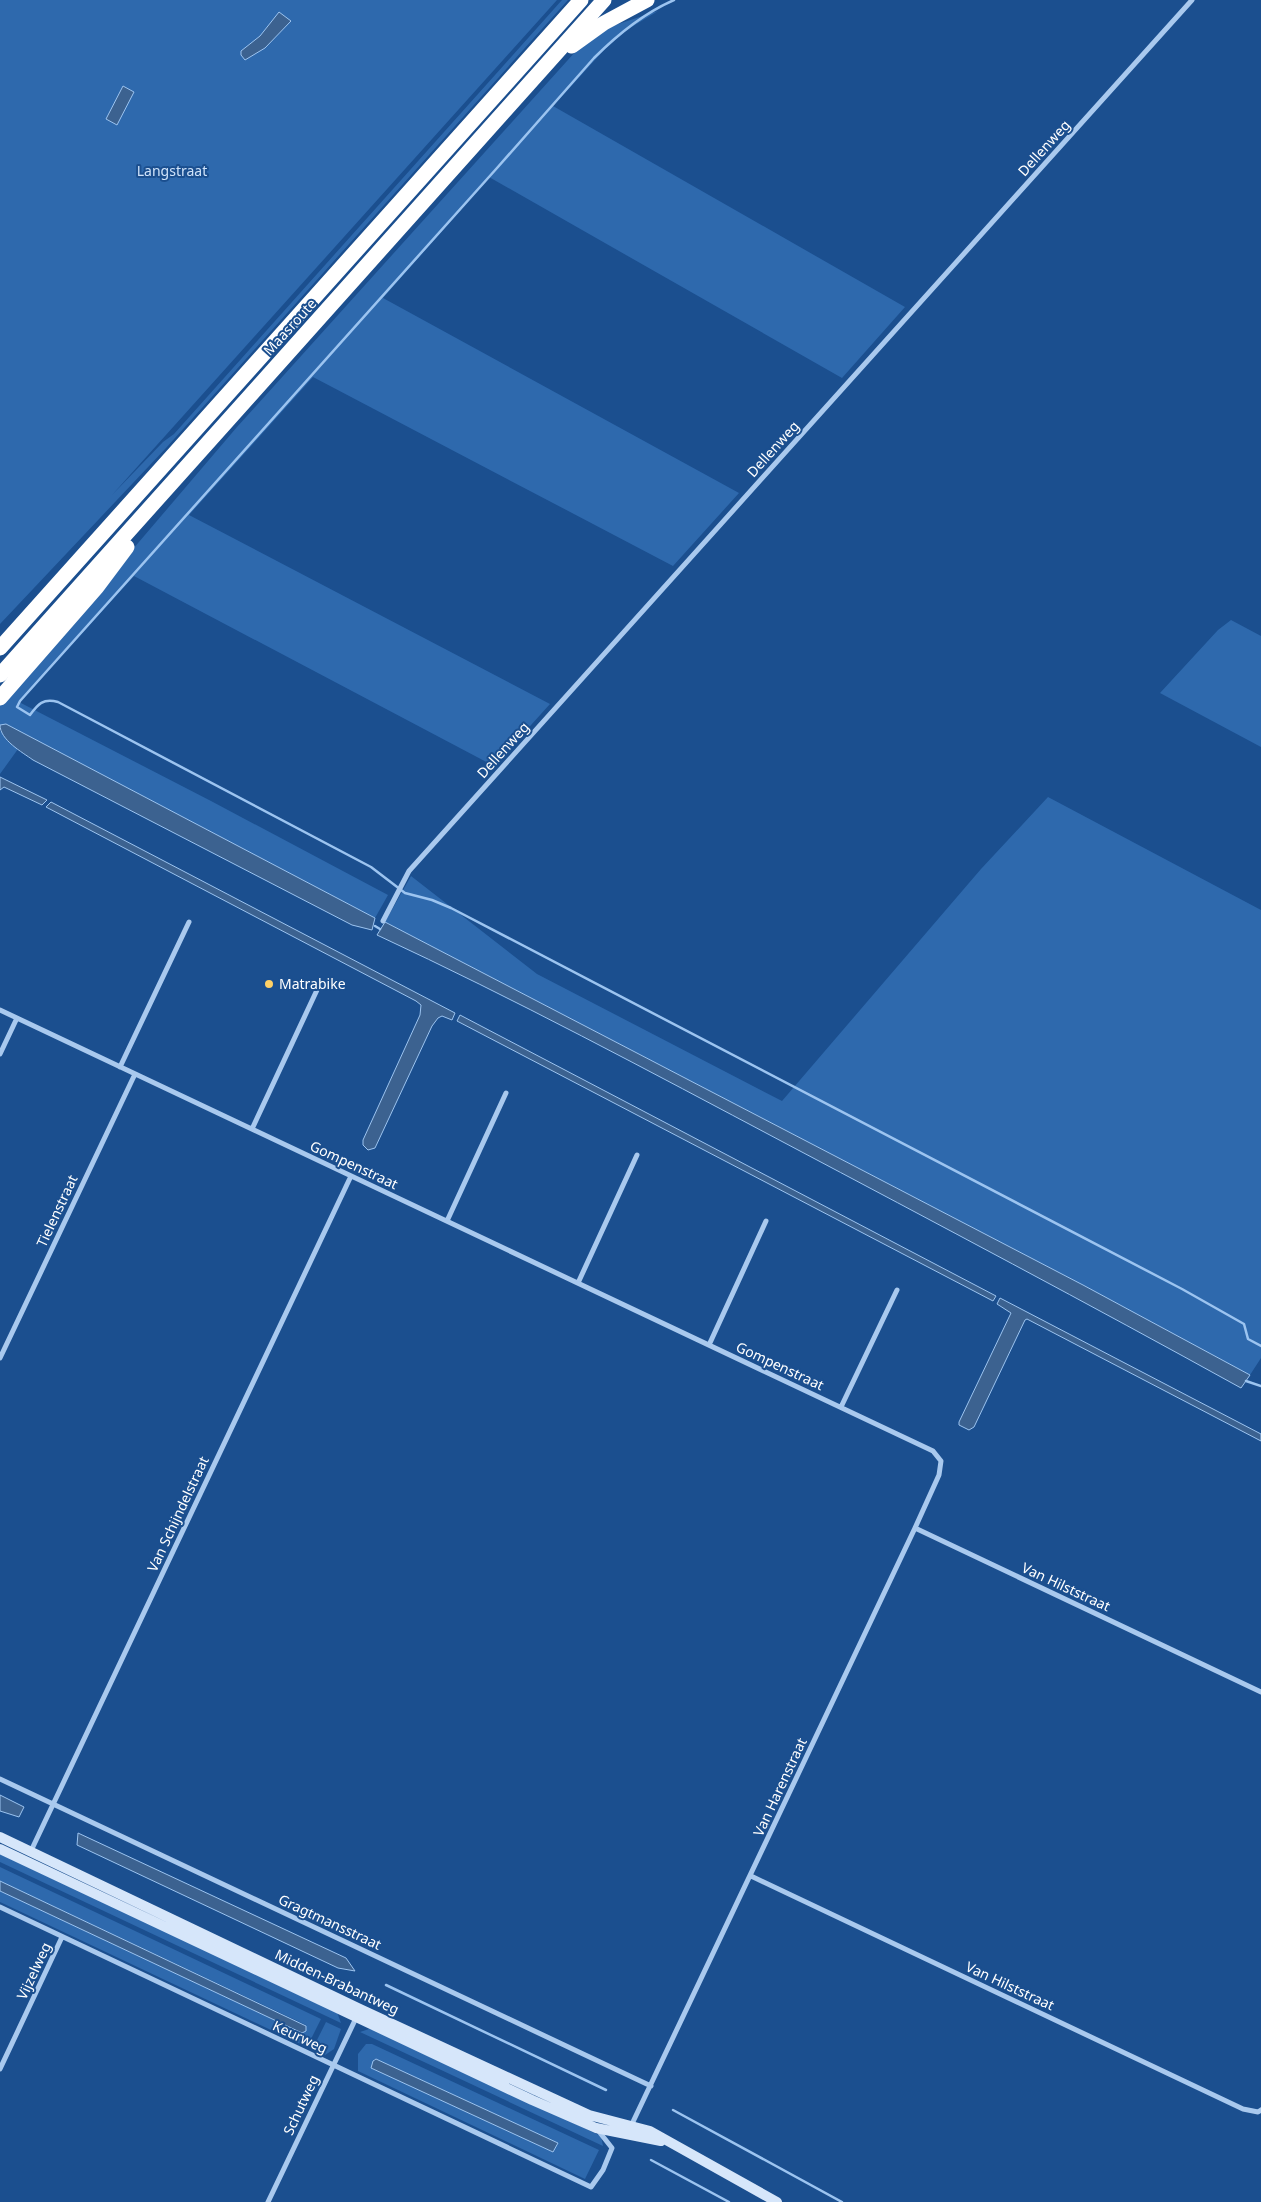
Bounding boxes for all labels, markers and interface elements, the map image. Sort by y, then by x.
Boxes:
street label: Dellenweg [1013,116,1074,180]
park label: Langstraat [137,161,207,180]
street label: Maasroute [259,294,320,359]
street label: Dellenweg [742,417,803,481]
street label: Dellenweg [472,718,533,782]
place label: Matrabike [279,974,346,993]
marker: Matrabike [263,978,275,990]
street label: Gompenstraat [307,1136,401,1193]
street label: Tielenstraat [32,1172,82,1250]
street label: Gompenstraat [733,1337,827,1394]
street label: Van Schijndelstraat [142,1453,213,1575]
street label: Van Hilststraat [1019,1558,1114,1615]
street label: Van Harenstraat [748,1734,811,1839]
street label: Gragtmansstraat [276,1889,385,1954]
street label: Vijzelweg [12,1939,55,2003]
street label: Midden-Brabantweg [272,1944,402,2019]
street label: Van Hilststraat [963,1957,1058,2014]
street label: Keurweg [270,2016,331,2058]
street label: Schutweg [278,2072,323,2138]

